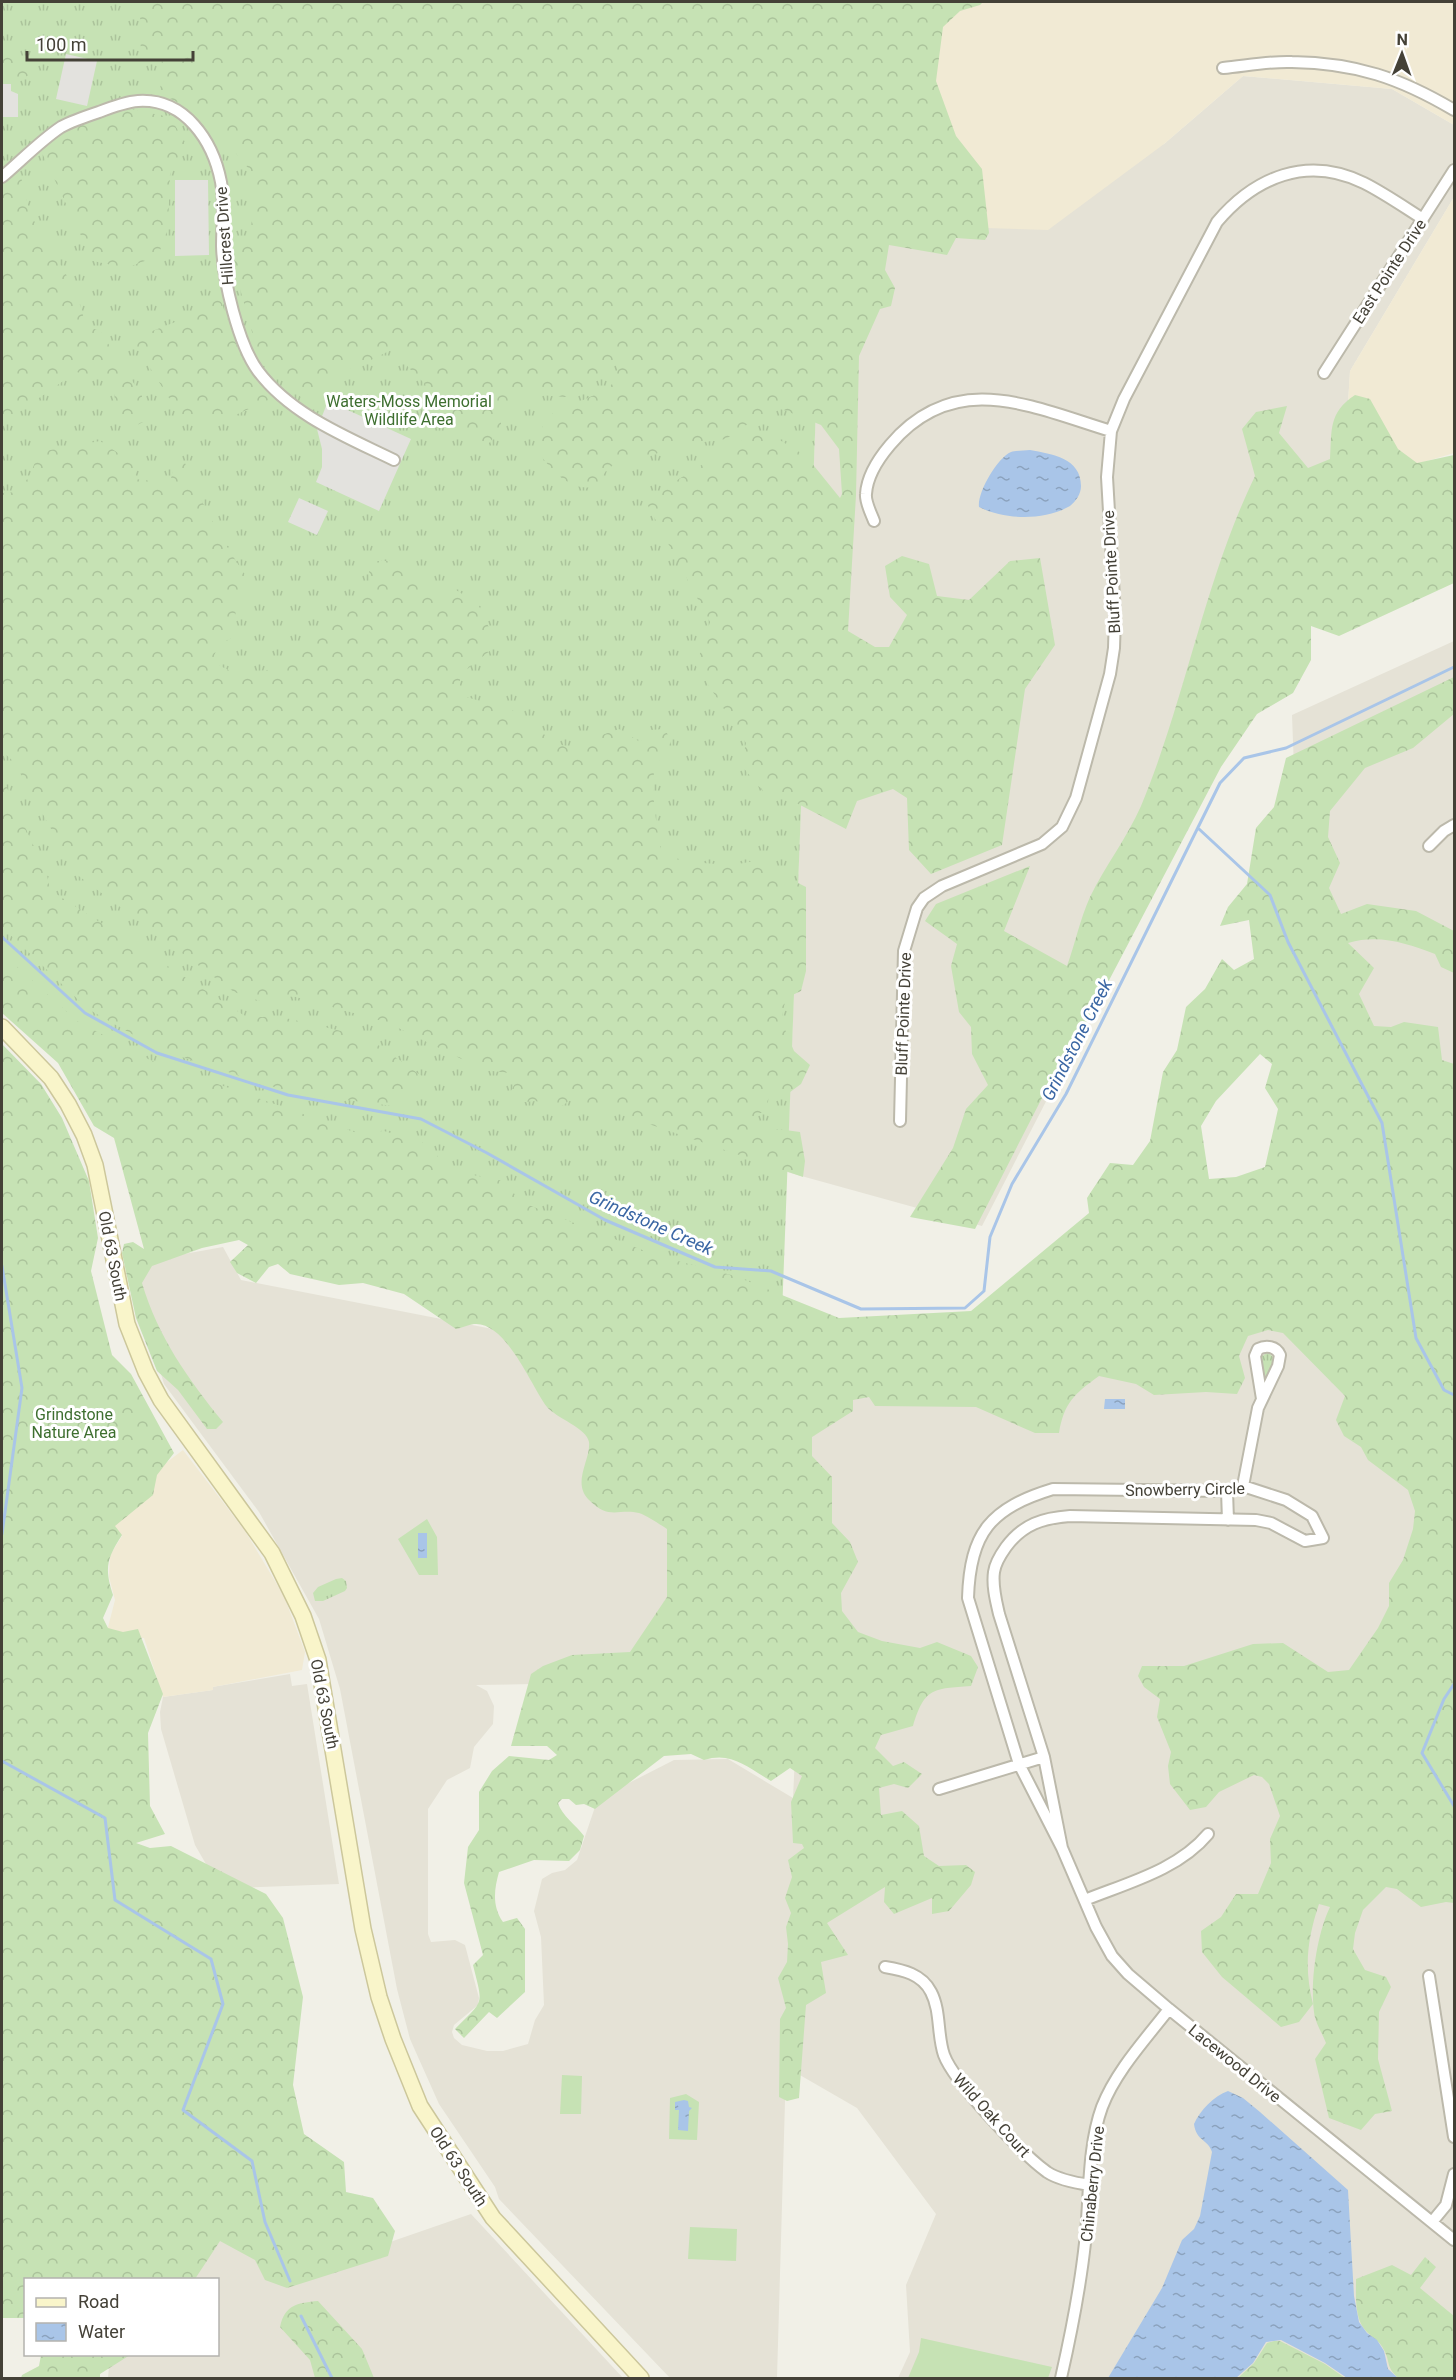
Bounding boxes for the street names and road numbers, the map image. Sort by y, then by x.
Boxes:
street label: Hillcrest Drive [212,186,237,286]
street label: East Pointe Drive [1349,215,1430,327]
street label: Bluff Pointe Drive [1099,510,1124,634]
street label: Bluff Pointe Drive [892,952,915,1076]
street label: Old 63 South [94,1209,131,1303]
street label: Snowberry Circle [1125,1479,1245,1500]
street label: Old 63 South [306,1657,343,1751]
street label: Lacewood Drive [1185,2020,1285,2106]
street label: Wild Oak Court [949,2070,1034,2161]
street label: Old 63 South [426,2123,491,2210]
street label: Chinaberry Drive [1077,2125,1108,2243]

